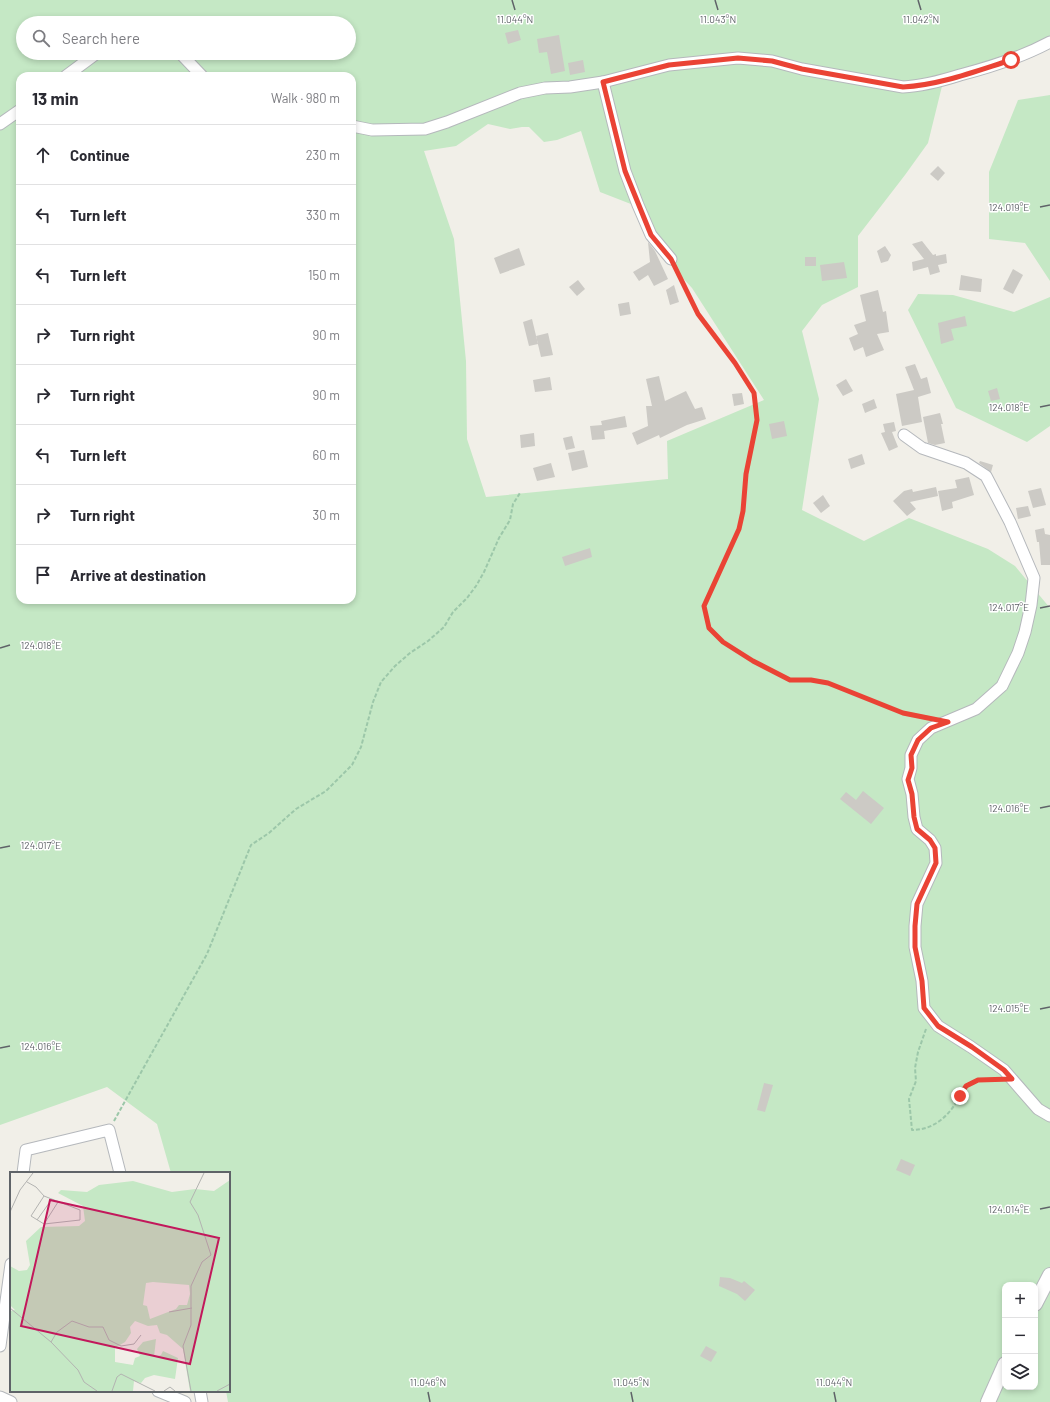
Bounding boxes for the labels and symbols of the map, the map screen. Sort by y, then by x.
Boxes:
text: 11.044°N [497,13,533,25]
text: 11.043°N [700,13,736,25]
text: 11.042°N [903,13,939,25]
route start [1002,51,1020,69]
text: 124.019°E [989,201,1029,213]
text: 124.018°E [989,401,1029,413]
text: 124.017°E [989,601,1029,613]
text: 124.018°E [21,639,61,651]
text: 124.016°E [989,802,1029,814]
text: 124.017°E [21,839,61,851]
text: 124.015°E [989,1002,1029,1014]
text: 124.016°E [21,1040,61,1052]
route end [951,1087,969,1105]
inset map [10,1172,230,1392]
text: 124.014°E [988,1203,1030,1215]
text: 11.046°N [410,1376,446,1388]
text: 11.045°N [613,1376,649,1388]
text: 11.044°N [816,1376,852,1388]

